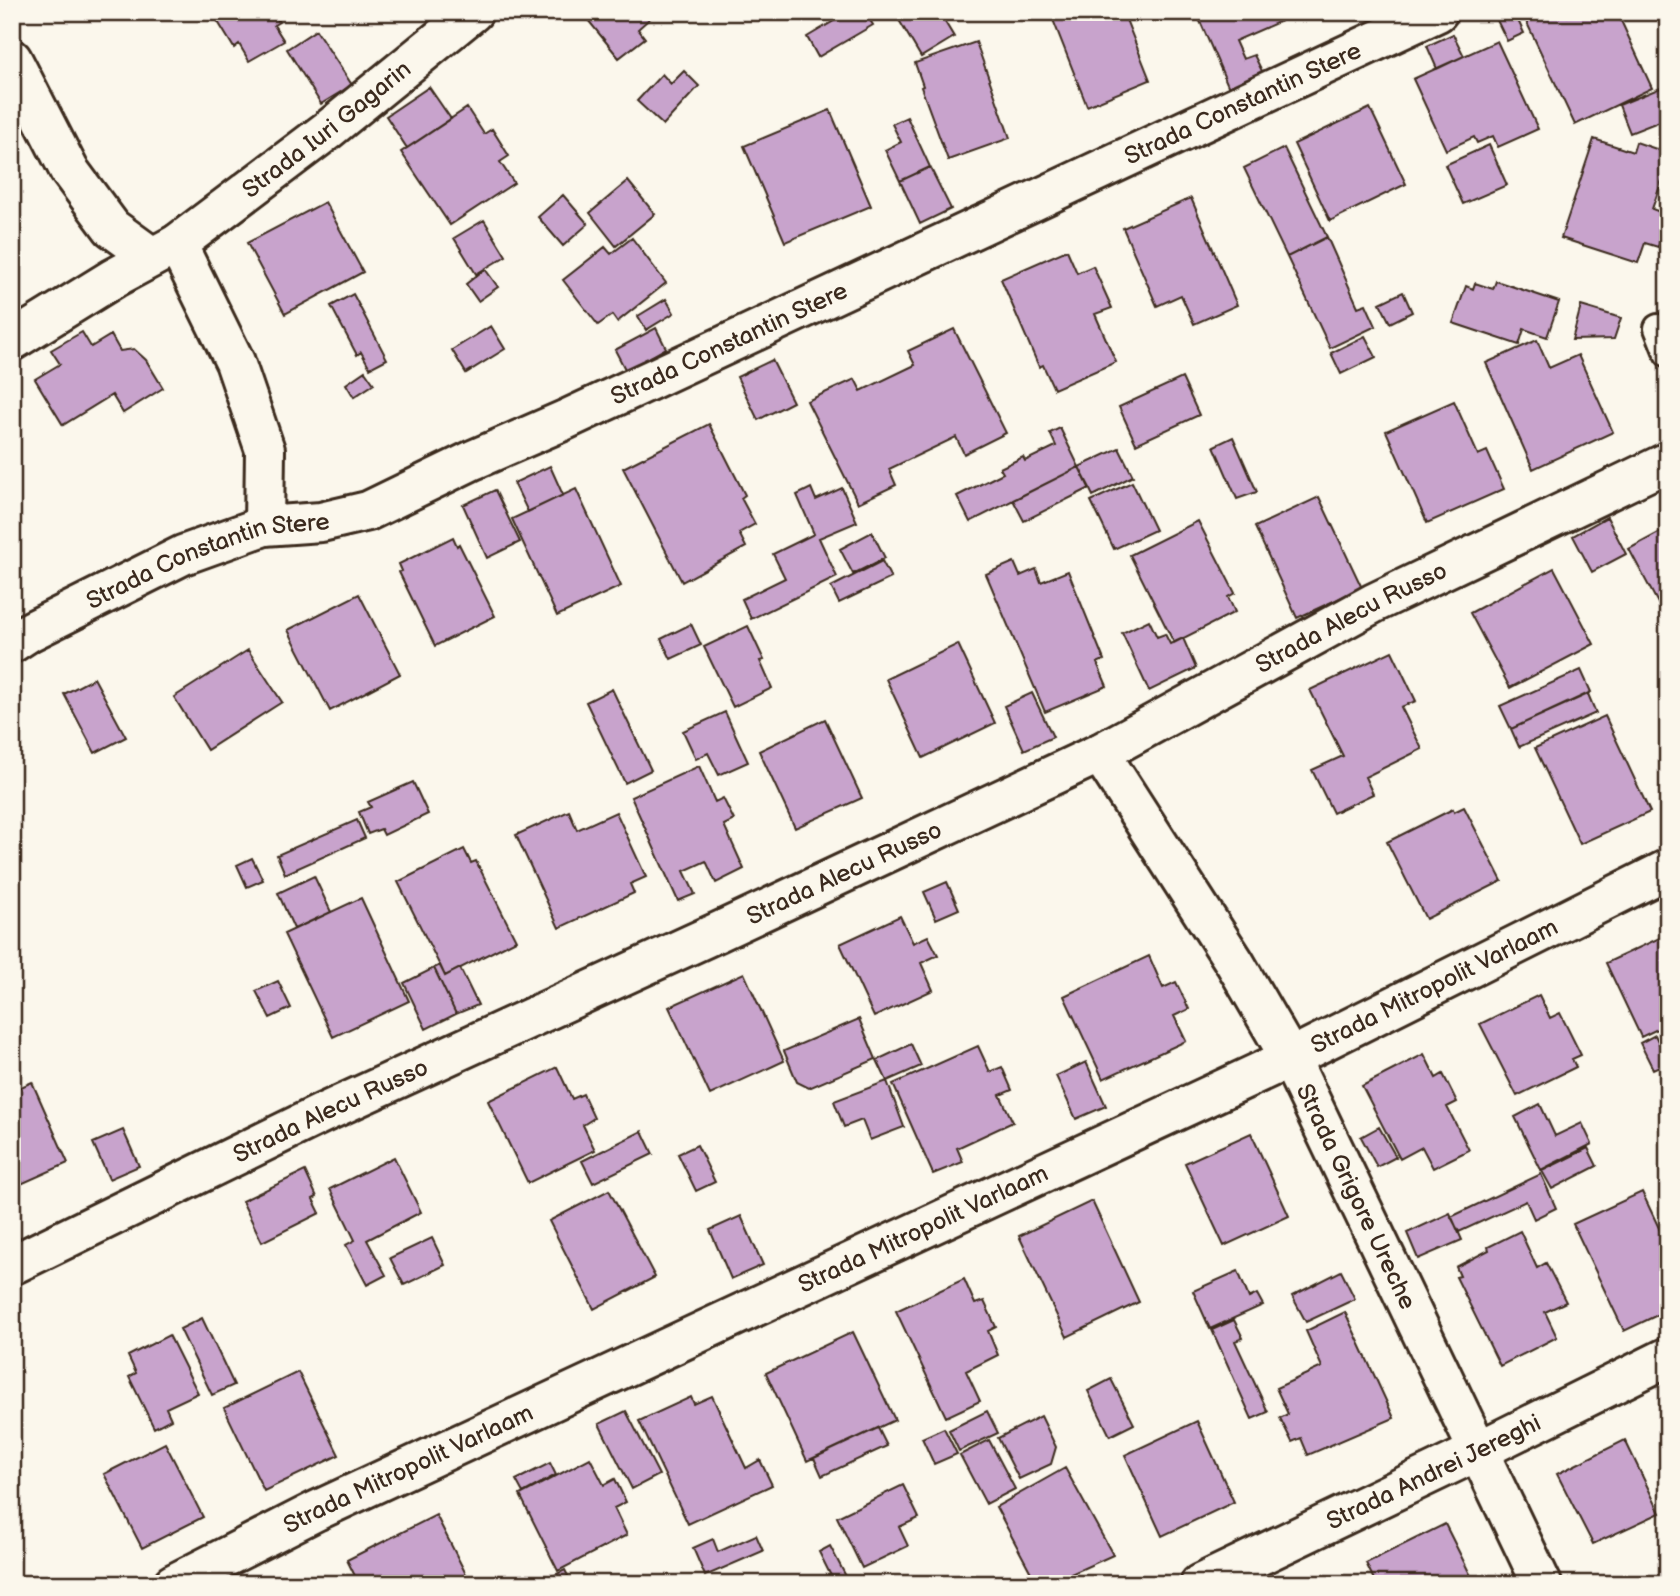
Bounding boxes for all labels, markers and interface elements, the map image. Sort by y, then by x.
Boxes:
street label: Strada Constantin Stere [1120,36,1366,171]
street label: Strada Iuri Gagarin [236,54,417,204]
street label: Strada Constantin Stere [606,276,852,411]
street label: Strada Constantin Stere [81,506,332,616]
street label: Strada Alecu Russo [1250,556,1452,680]
street label: Strada Alecu Russo [742,815,946,931]
street label: Strada Mitropolit Varlaam [1306,912,1562,1060]
street label: Strada Alecu Russo [228,1052,433,1169]
street label: Strada Grigore Ureche [1290,1079,1423,1314]
street label: Strada Mitropolit Varlaam [793,1158,1053,1299]
street label: Strada Mitropolit Varlaam [279,1398,538,1540]
street label: Strada Andrei Jereghi [1322,1408,1545,1536]

